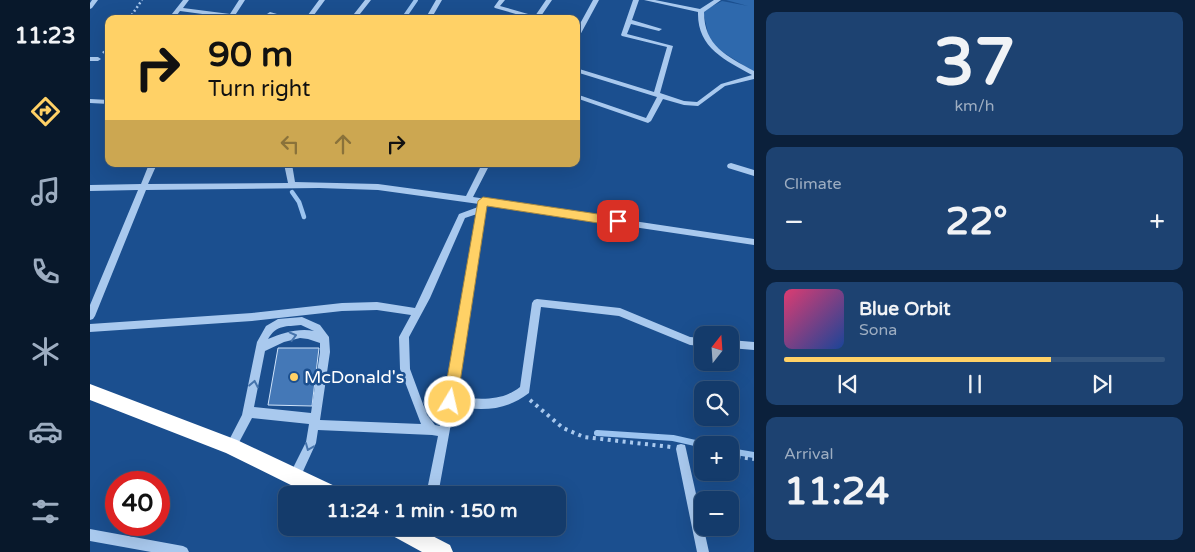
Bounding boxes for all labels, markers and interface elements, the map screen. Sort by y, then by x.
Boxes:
text: 11:23 [15,23,75,49]
text: 37 [934,24,1015,103]
text: 90 m [208,34,293,76]
icon: right [125,35,190,100]
text: Turn right [208,76,310,102]
icon: directions [28,94,63,129]
text: km/h [954,96,995,116]
icon: left [276,130,304,158]
icon: ahead [329,130,357,158]
icon: right [382,130,410,158]
icon: music [28,174,63,209]
text: Climate [784,174,842,194]
text: 22° [946,199,1008,245]
pin [597,200,639,242]
text: − [784,205,804,239]
text: + [1149,205,1165,239]
icon: arrive [604,207,632,235]
icon: phone [28,254,63,289]
text: Blue Orbit [859,298,951,320]
text: Sona [859,320,897,340]
north arrow [694,326,739,371]
map controls [694,326,739,536]
one-way arrow [288,331,297,342]
icon: climate [28,334,63,369]
place label: McDonald's [304,366,404,388]
icon: previous [834,370,862,398]
icon: pause [961,370,989,398]
icon: next [1088,370,1116,398]
marker: McDonald's [288,371,300,383]
position arrow [423,375,475,427]
one-way arrow [248,380,259,389]
button: search [694,381,739,426]
icon: car [28,414,63,449]
button: + [694,436,739,481]
one-way arrow [304,442,315,451]
text: Arrival [784,444,833,464]
text: 11:24 [784,469,889,515]
speed limit sign: 40 [105,471,170,536]
button: − [694,491,739,536]
icon: filters [28,494,63,529]
text: 11:24 · 1 min · 150 m [326,500,518,522]

